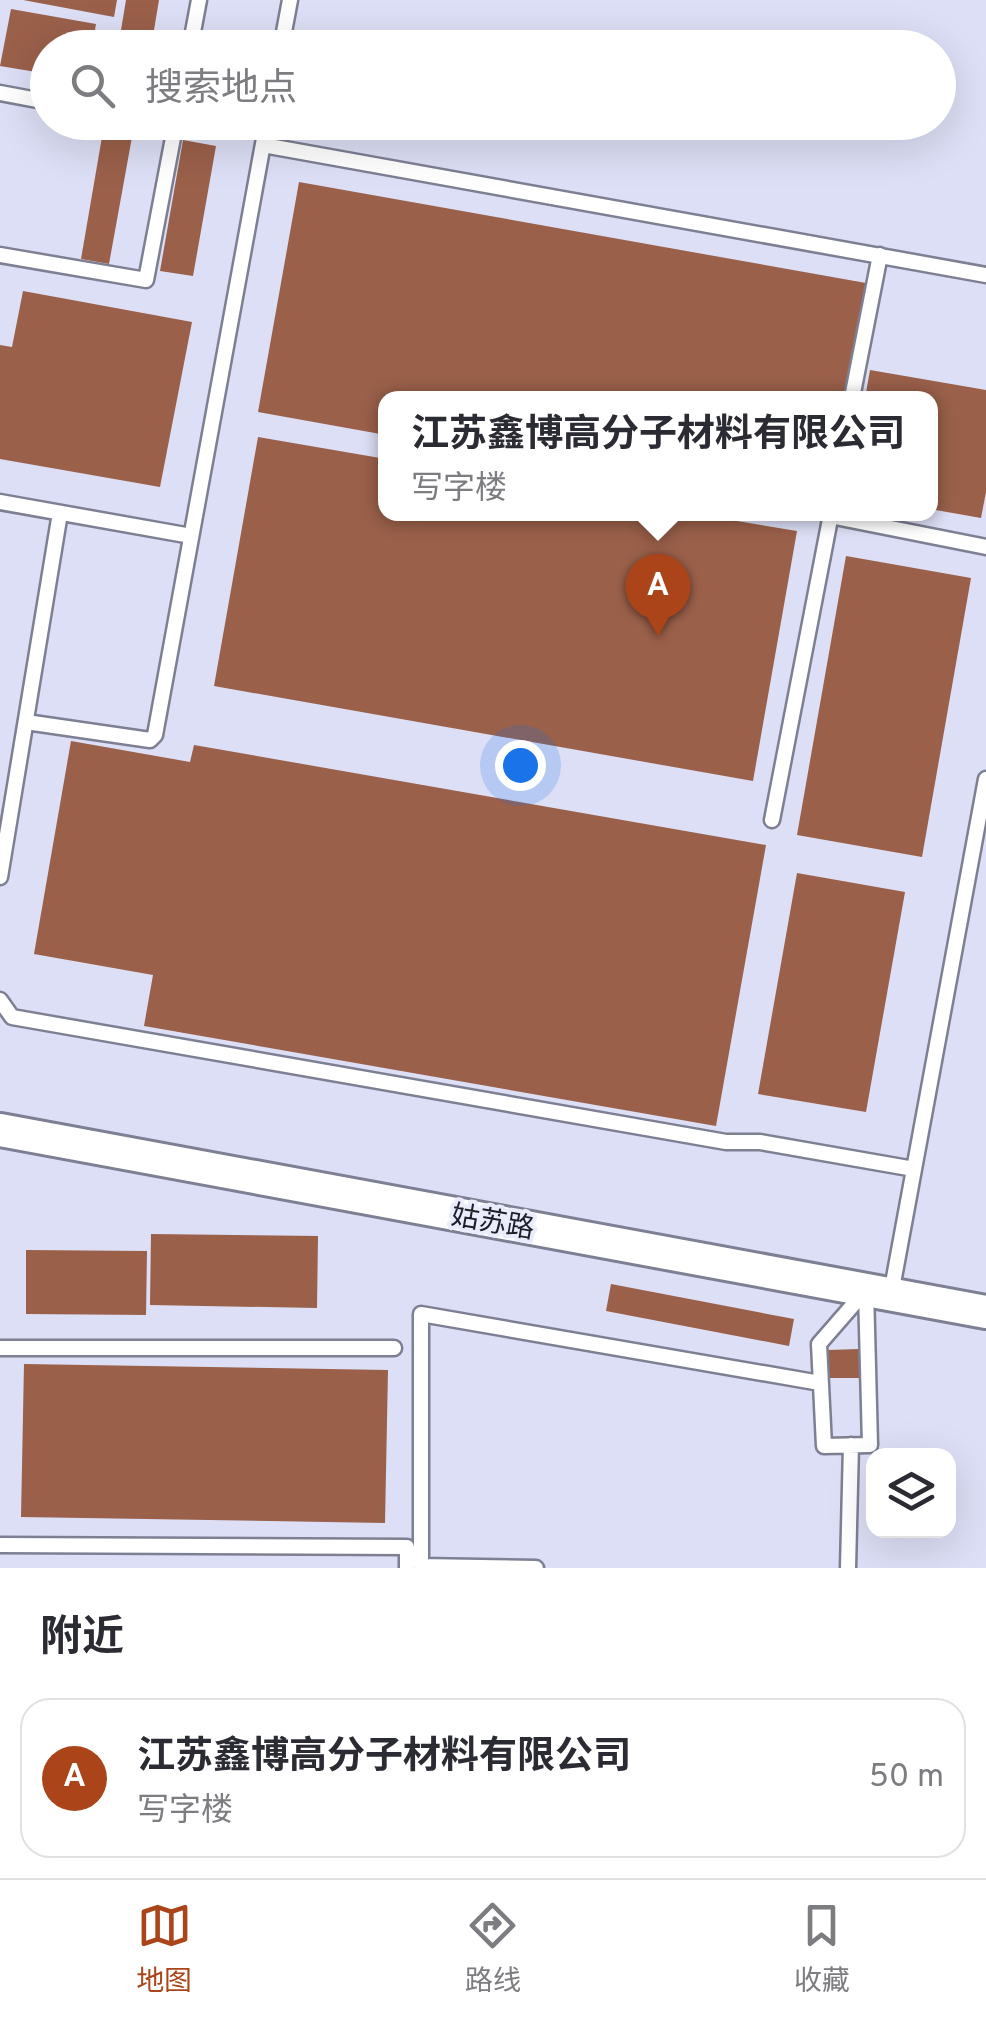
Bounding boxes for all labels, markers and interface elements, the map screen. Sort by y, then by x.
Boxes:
search box [30,30,956,140]
icon: search [65,58,120,113]
text: 搜索地点 [145,66,297,115]
popup [378,391,938,521]
text: 江苏鑫博高分子材料有限公司 [411,412,905,461]
text: 写字楼 [411,470,507,510]
pin: A [626,554,690,636]
your location [495,740,546,791]
street label: 姑苏路 [448,1199,537,1249]
map controls [866,1448,956,1538]
button: layers [866,1448,956,1538]
text: 附近 [40,1613,124,1666]
text: 江苏鑫博高分子材料有限公司 [137,1734,631,1783]
text: A [63,1758,86,1798]
text: 50 m [869,1758,944,1798]
text: 写字楼 [137,1792,233,1832]
tab: 地图 [136,1898,192,2001]
tab: 路线 [465,1898,521,2001]
tab: 收藏 [794,1898,850,2001]

